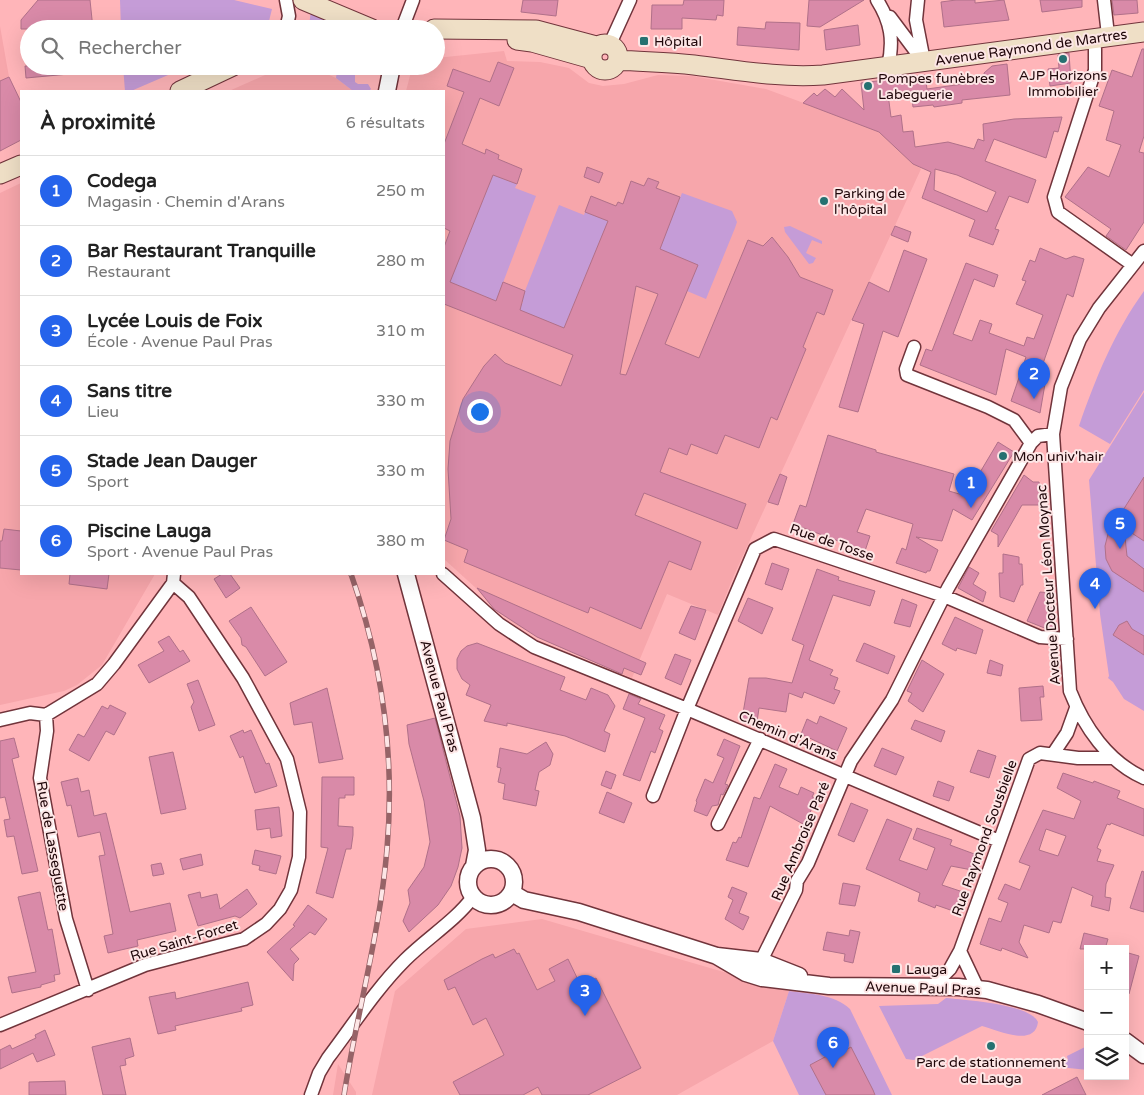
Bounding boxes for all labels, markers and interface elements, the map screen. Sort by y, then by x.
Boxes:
search box [20,20,445,75]
street label: Avenue Raymond de Martres [934,26,1128,69]
place label: Hôpital [654,33,702,50]
icon: search [38,34,66,62]
marker: Hôpital [638,35,650,47]
text: Rechercher [78,37,181,59]
marker: AJP Horizons Immobilier [1057,53,1069,65]
place label: AJP Horizons Immobilier [1019,67,1108,100]
place label: Pompes funèbres Labeguerie [878,70,995,103]
marker: Pompes funèbres Labeguerie [862,80,874,92]
text: À proximité [40,110,155,135]
text: 6 résultats [346,113,425,133]
text: Codega [87,170,157,192]
text: 1 [51,181,61,201]
text: 250 m [376,181,425,201]
place label: Parking de l'hôpital [834,185,905,218]
text: Magasin · Chemin d'Arans [87,192,285,212]
marker: Parking de l'hôpital [818,195,830,207]
text: Bar Restaurant Tranquille [87,240,316,262]
text: 2 [51,251,61,271]
text: 280 m [376,251,425,271]
text: Restaurant [87,262,171,282]
text: Lycée Louis de Foix [87,310,262,332]
text: 3 [51,321,61,341]
text: 310 m [376,321,425,341]
text: École · Avenue Paul Pras [87,332,273,352]
pin: 2 [1018,358,1050,399]
text: Sans titre [87,380,172,402]
text: 4 [51,391,61,411]
text: 330 m [376,391,425,411]
your location [467,399,493,425]
text: Lieu [87,402,119,422]
place label: Mon univ'hair [1013,448,1104,465]
text: Stade Jean Dauger [87,450,257,472]
marker: Mon univ'hair [997,450,1009,462]
text: 5 [51,461,61,481]
text: 330 m [376,461,425,481]
pin: 1 [955,467,987,508]
text: Sport [87,472,129,492]
street label: Avenue Docteur Léon Moynac [1033,484,1064,686]
pin: 5 [1104,508,1136,549]
text: Piscine Lauga [87,520,211,542]
street label: Rue de Tosse [787,520,876,565]
text: 6 [51,531,61,551]
text: 380 m [376,531,425,551]
text: Sport · Avenue Paul Pras [87,542,273,562]
pin: 4 [1079,568,1111,609]
street label: Avenue Paul Pras [416,638,463,754]
street label: Chemin d'Arans [736,707,840,764]
street label: Rue Raymond Sousbielle [948,758,1021,919]
street label: Rue Ambroise Paré [768,779,833,903]
street label: Rue de Lasseguette [33,780,72,912]
street label: Rue Saint-Forcet [128,916,241,965]
map controls [1084,945,1129,1080]
button: + [1084,945,1129,990]
place label: Lauga [906,961,947,978]
marker: Lauga [890,963,902,975]
pin: 3 [569,975,601,1016]
street label: Avenue Paul Pras [865,978,981,999]
button: − [1084,990,1129,1035]
pin: 6 [817,1027,849,1068]
button: layers [1084,1035,1129,1080]
marker: Parc de stationnement de Lauga [985,1040,997,1052]
place label: Parc de stationnement de Lauga [916,1054,1067,1087]

